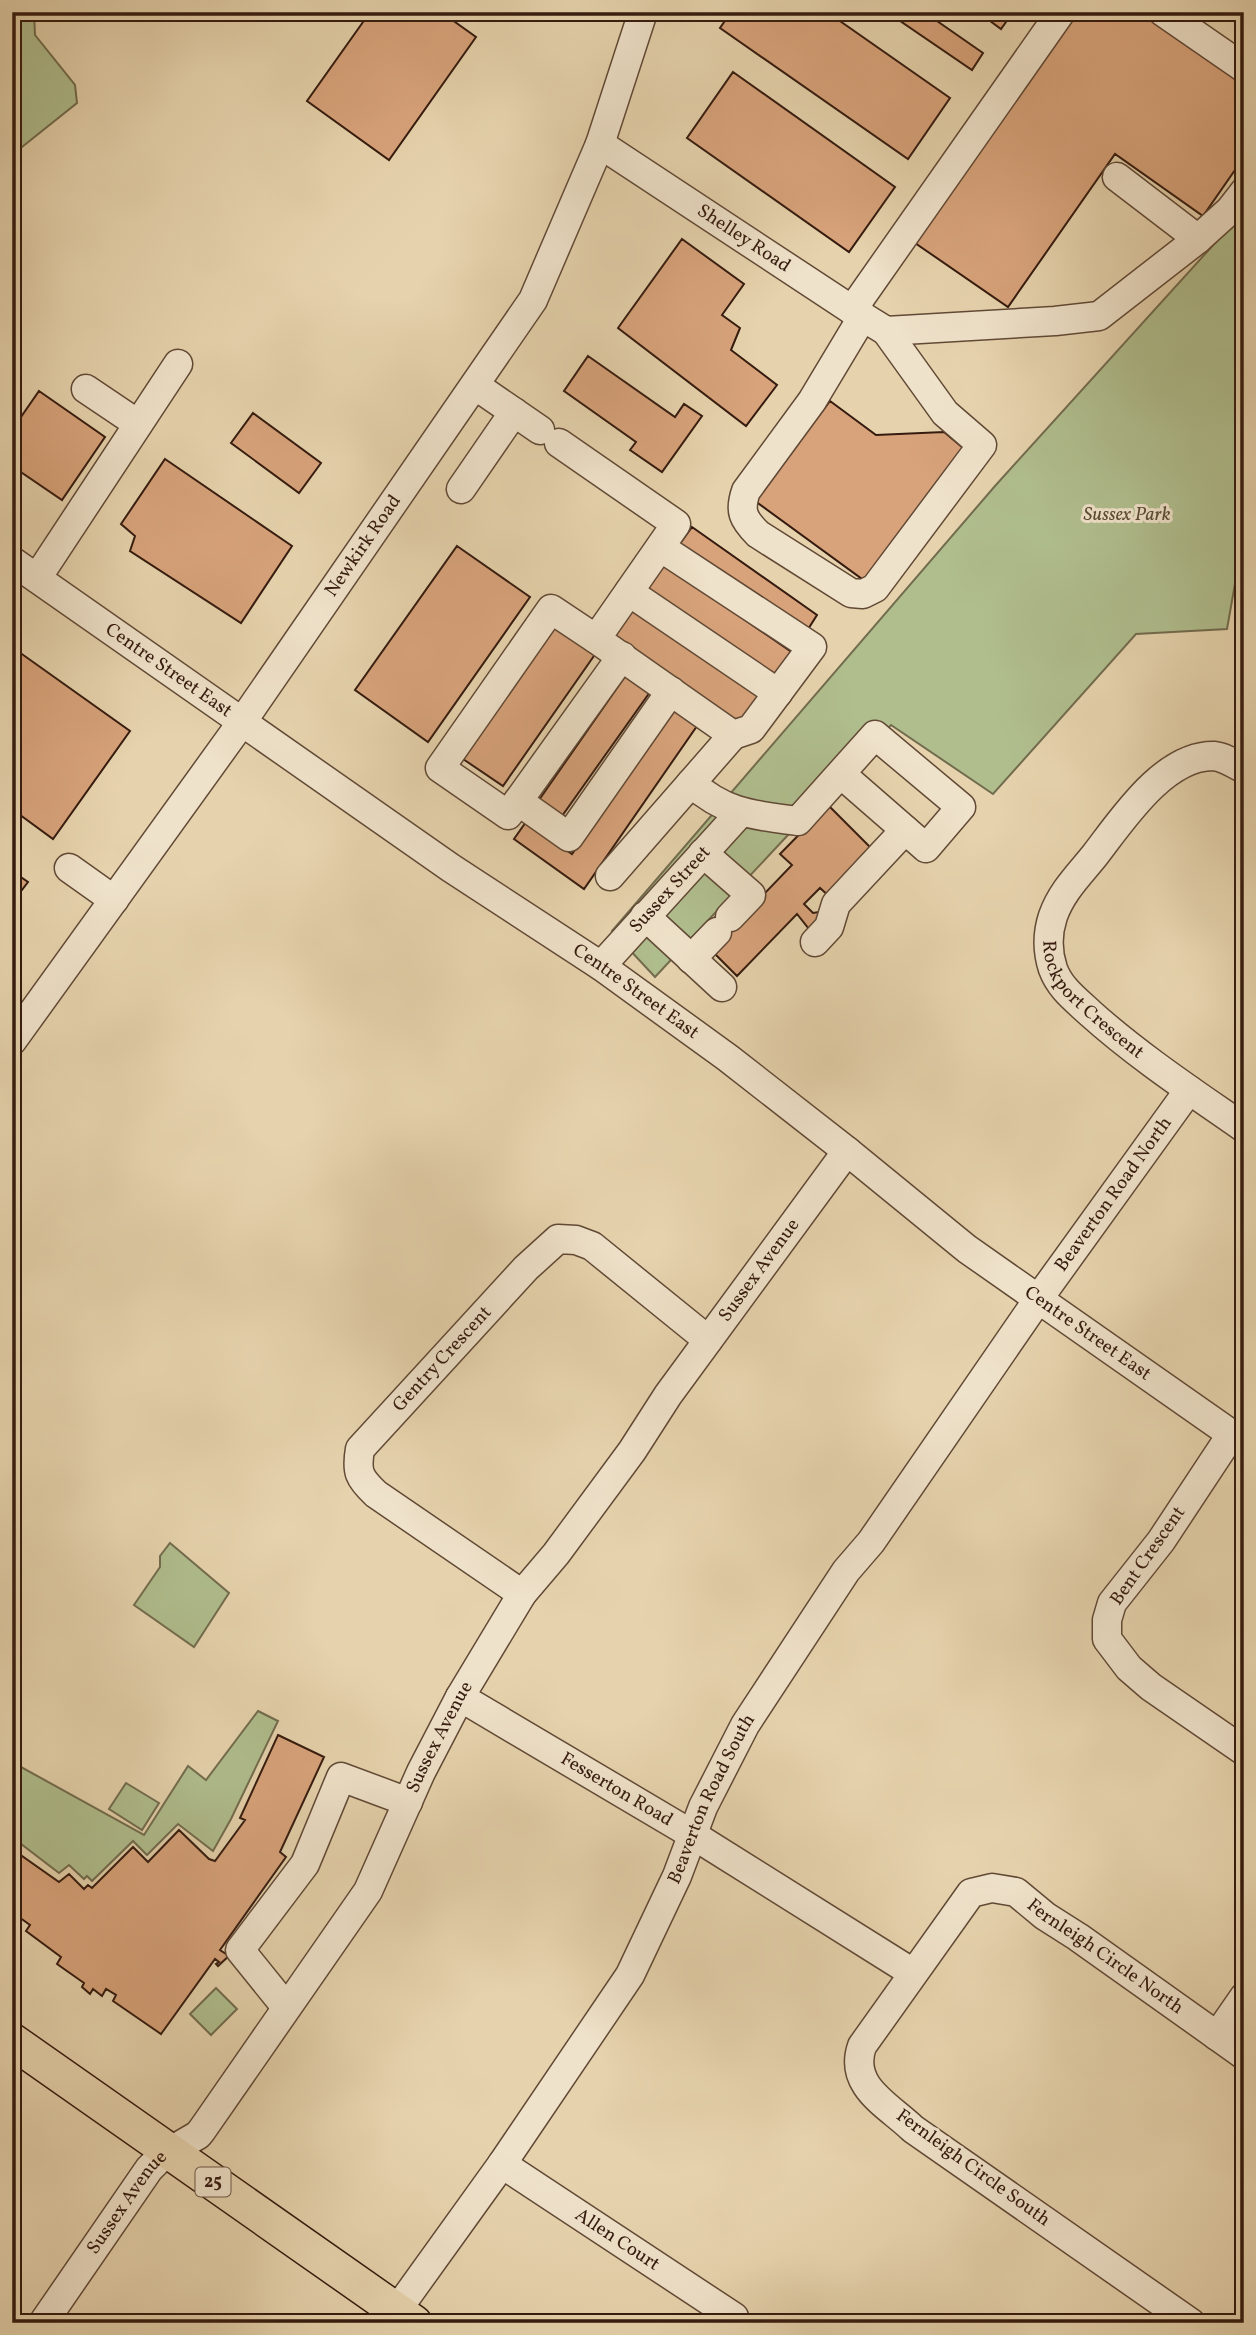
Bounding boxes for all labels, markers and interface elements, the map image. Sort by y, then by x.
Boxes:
street label: Shelley Road [692,198,796,279]
street label: Newkirk Road [319,490,408,602]
park label: Sussex Park [1083,502,1171,528]
street label: Centre Street East [100,617,238,724]
street label: Sussex Street [624,840,717,939]
street label: Centre Street East [567,938,704,1046]
street label: Rockport Crescent [1035,939,1149,1066]
street label: Beaverton Road North [1049,1112,1178,1277]
street label: Sussex Avenue [713,1213,806,1327]
street label: Centre Street East [1019,1280,1157,1387]
street label: Gentry Crescent [387,1300,498,1418]
street label: Bent Crescent [1104,1501,1192,1611]
street label: Sussex Avenue [400,1677,479,1797]
street label: Beaverton Road South [662,1709,762,1889]
street label: Fesserton Road [555,1746,678,1833]
street label: Fernleigh Circle North [1021,1893,1189,2021]
street label: Fernleigh Circle South [890,2103,1056,2233]
street label: Sussex Avenue [81,2145,173,2260]
road number: 25 [196,2168,230,2196]
street label: Allen Court [570,2202,665,2278]

